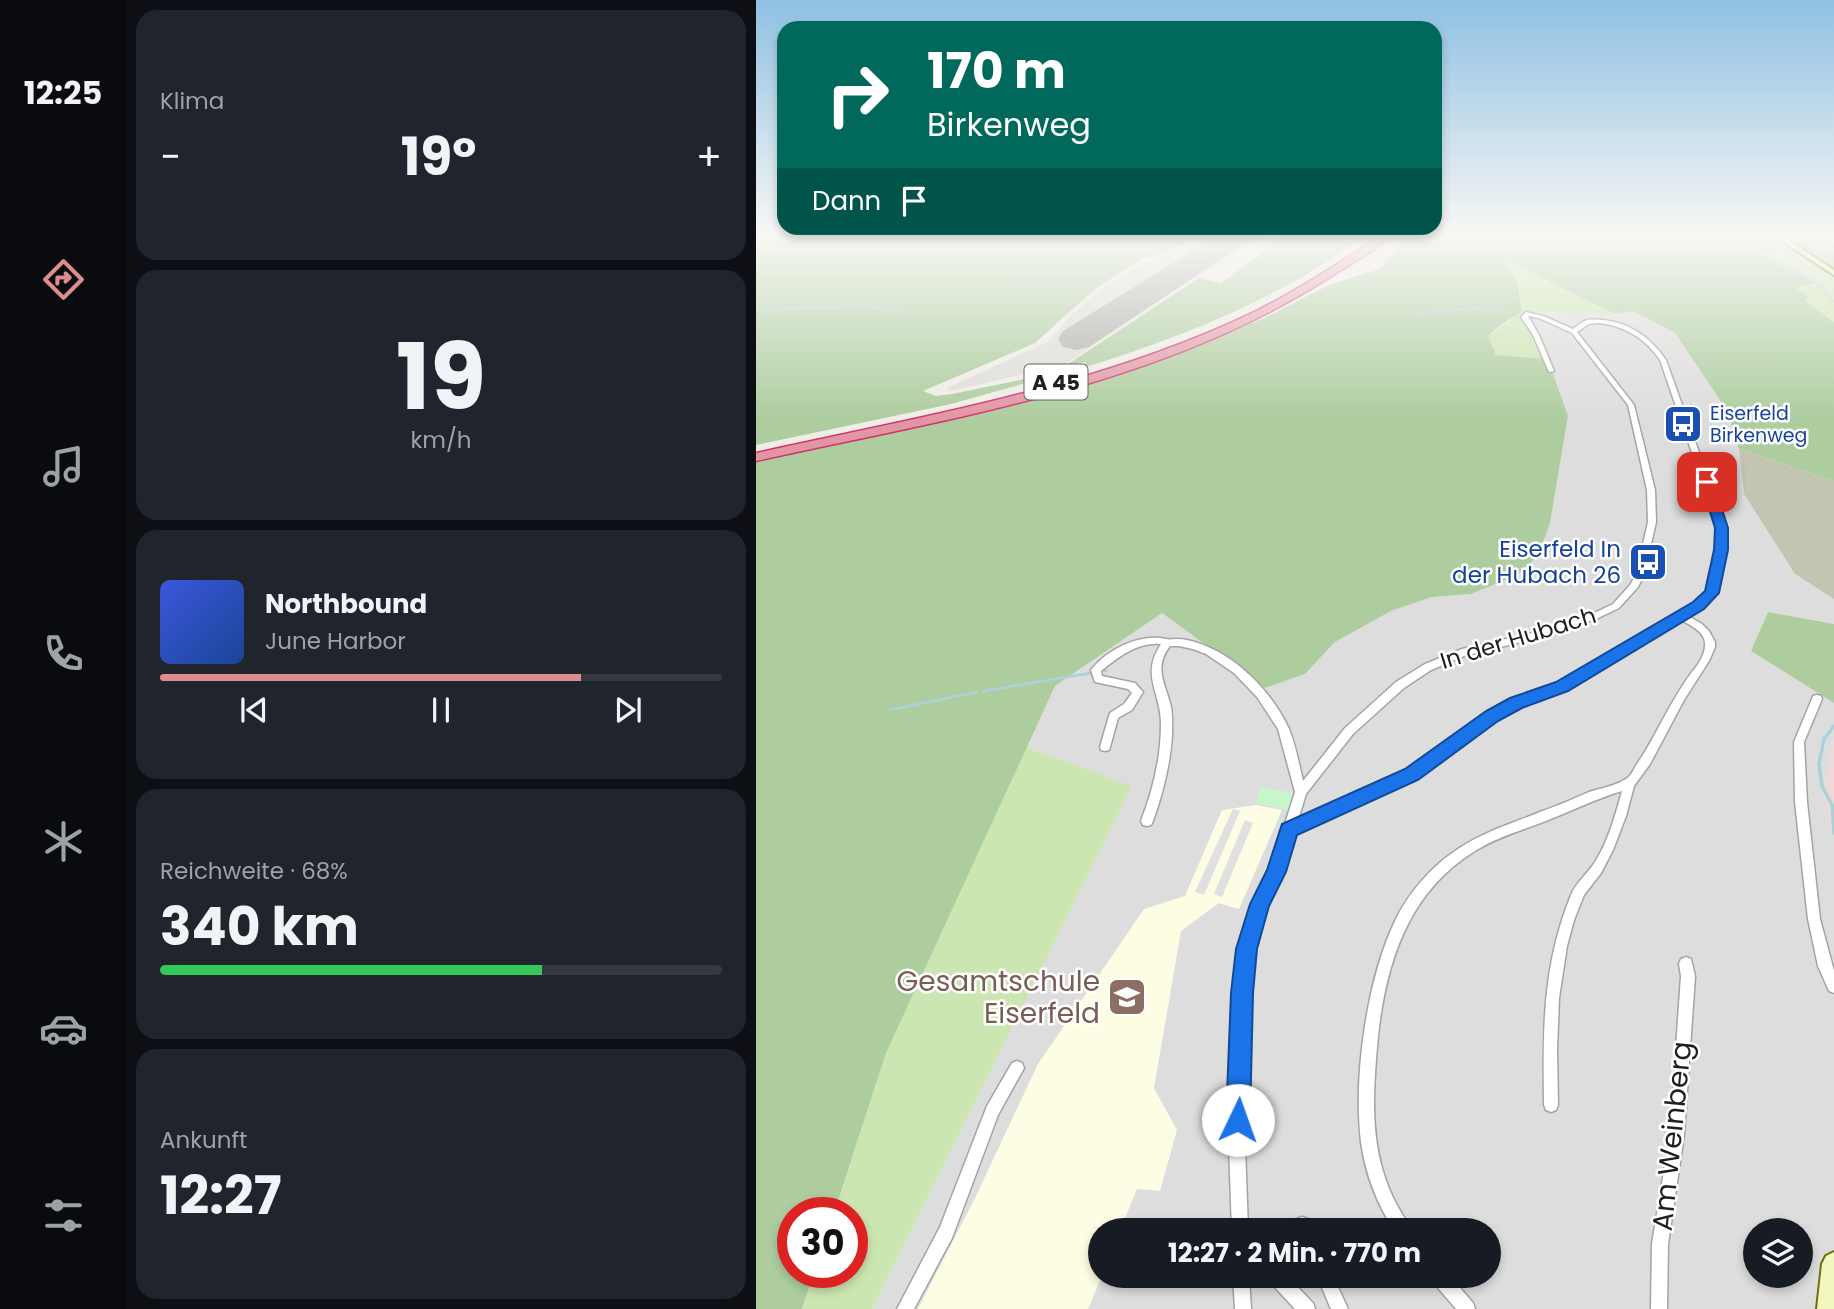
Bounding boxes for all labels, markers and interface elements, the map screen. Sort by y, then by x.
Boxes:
text: 170 m [927,37,1066,105]
icon: right [812,49,903,140]
text: 12:25 [24,70,102,115]
text: Klima [160,85,224,117]
text: Birkenweg [927,102,1091,147]
text: 19° [401,120,476,193]
text: − [160,130,181,183]
text: + [696,130,722,183]
icon: arrive [895,182,933,220]
text: Dann [812,183,881,219]
icon: directions [39,255,88,304]
text: 19 [396,313,486,441]
road number: A 45 [1024,364,1088,400]
place label: Eiserfeld Birkenweg [1710,400,1807,449]
bus stop icon: Eiserfeld Birkenweg [1662,403,1704,445]
text: km/h [410,424,472,456]
icon: music [39,442,88,491]
pin [1677,452,1737,512]
icon: arrive [1688,463,1726,501]
place label: Eiserfeld In der Hubach 26 [1452,533,1621,591]
bus stop icon: Eiserfeld In der Hubach 26 [1627,541,1669,583]
text: Northbound [265,586,427,622]
street label: In der Hubach [1436,599,1600,677]
text: June Harbor [265,625,406,657]
icon: phone [39,629,88,678]
icon: previous [235,691,273,729]
icon: pause [422,691,460,729]
icon: next [609,691,647,729]
icon: climate [39,817,88,866]
text: Reichweite · 68% [160,855,348,887]
text: 340 km [160,890,359,963]
place label: Gesamtschule Eiserfeld [897,962,1100,1033]
school or university icon: Gesamtschule Eiserfeld [1106,976,1148,1018]
icon: car [39,1004,88,1053]
street label: Am Weinberg [1643,1039,1701,1233]
position arrow [1201,1083,1275,1157]
text: Ankunft [160,1124,247,1156]
text: 12:27 [160,1159,282,1232]
icon: filters [39,1191,88,1240]
speed limit sign: 30 [777,1197,868,1288]
map controls [1743,1218,1813,1288]
button: layers [1743,1218,1813,1288]
text: 12:27 · 2 Min. · 770 m [1168,1235,1421,1271]

